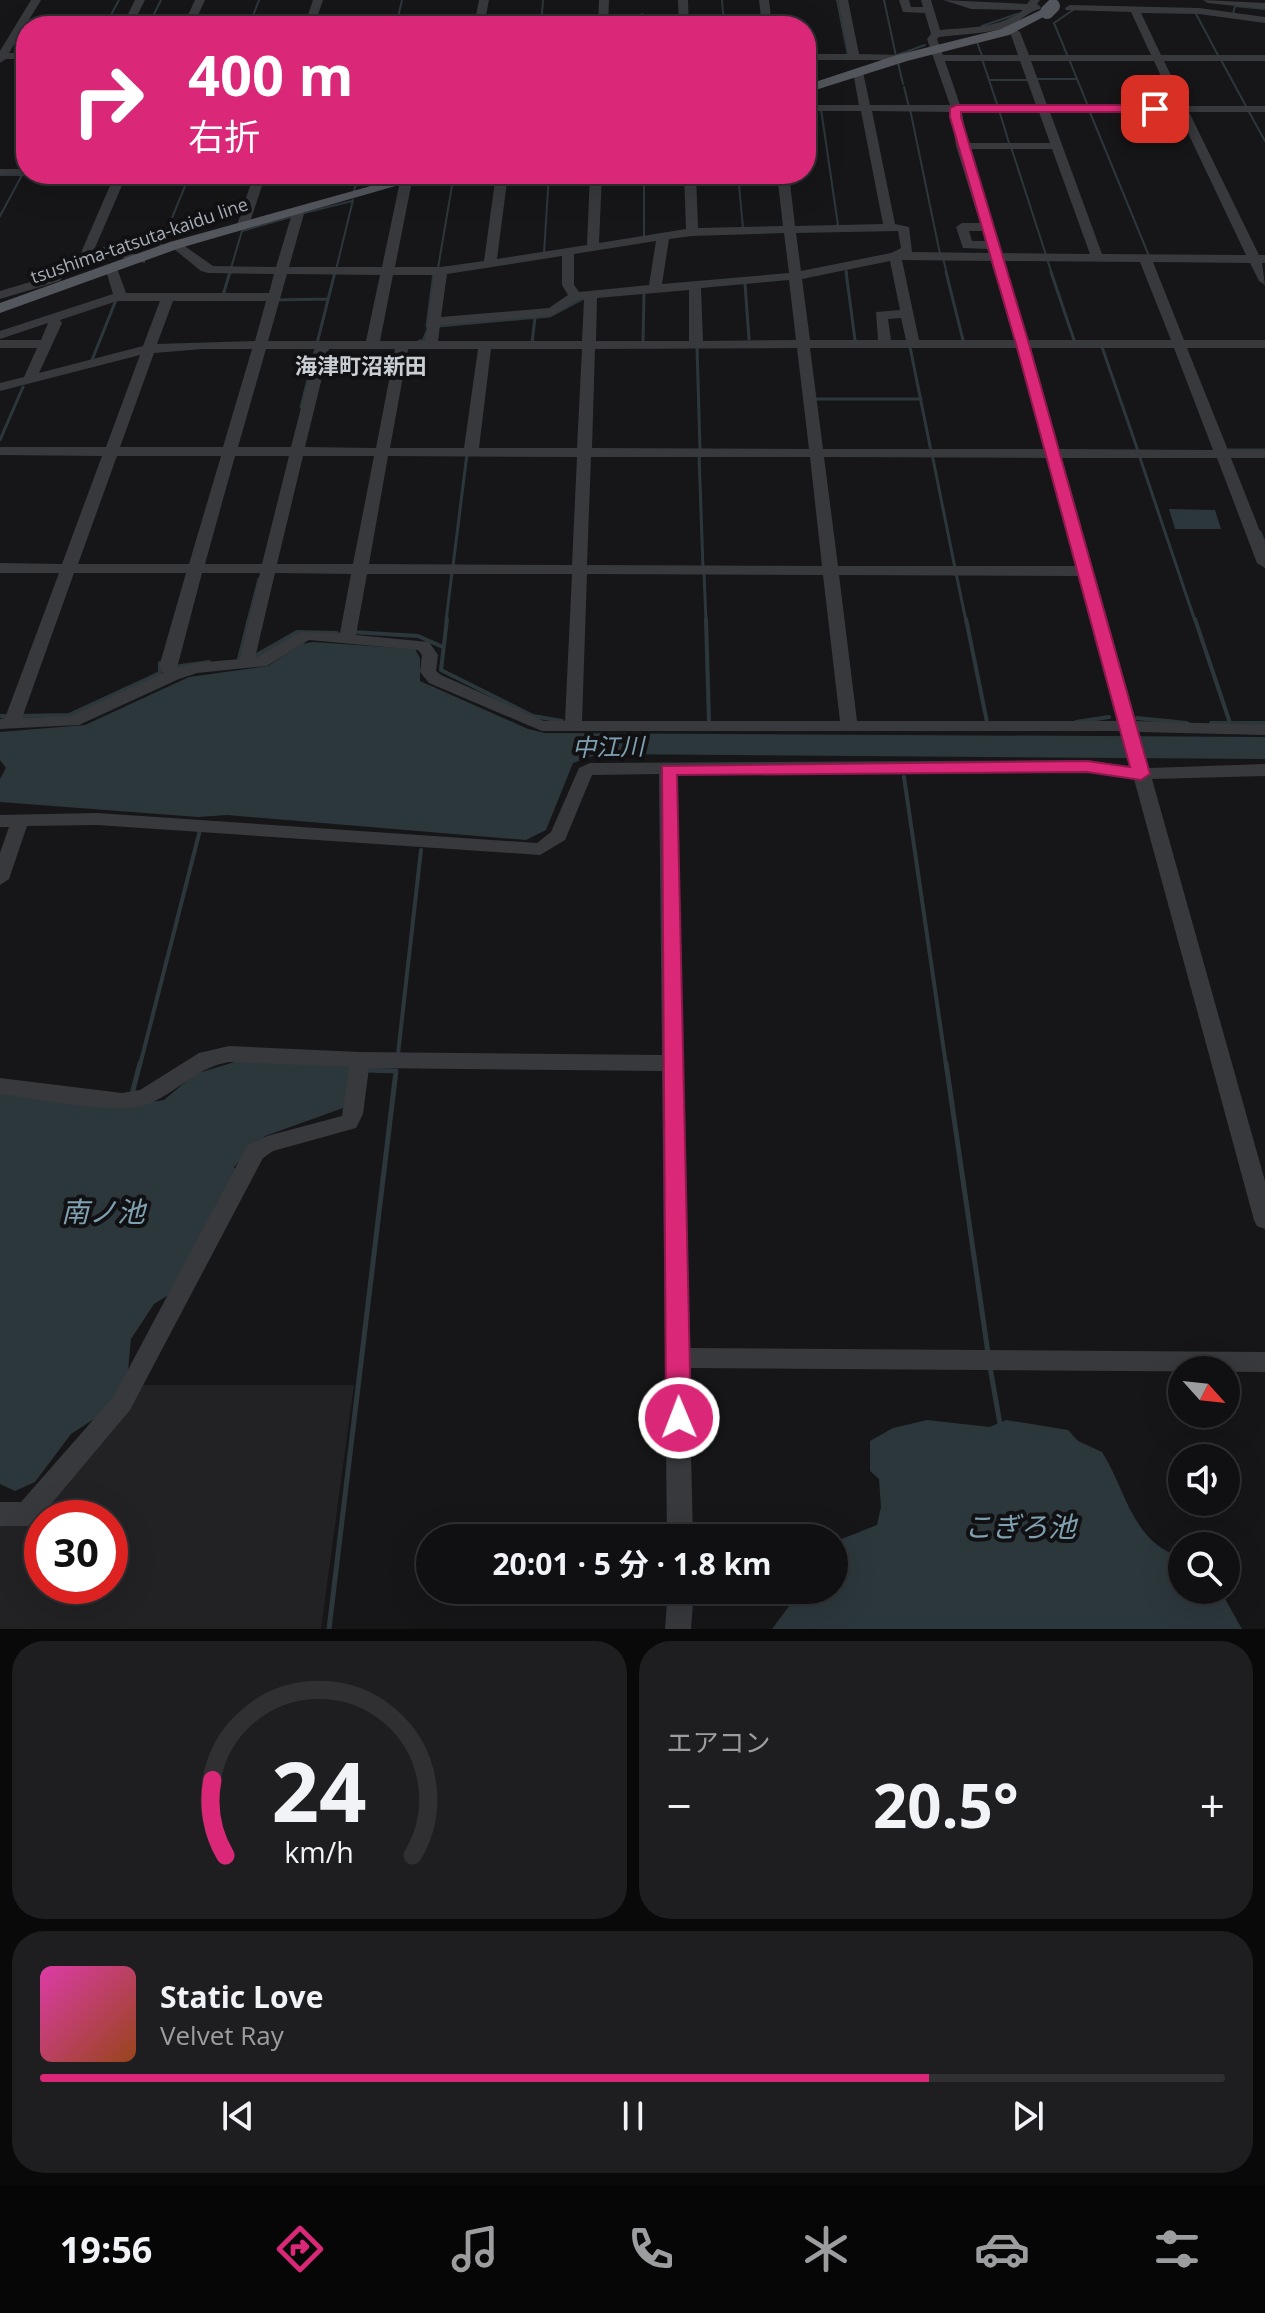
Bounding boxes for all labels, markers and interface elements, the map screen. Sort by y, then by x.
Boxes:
text: 400 m [188,36,354,112]
icon: right [56,48,160,152]
pin [1121,75,1189,143]
icon: arrive [1133,87,1177,131]
text: 右折 [188,112,260,161]
street label: tsushima-tatsuta-kaidu line [27,191,251,289]
district label: 海津町沼新田 [295,350,427,380]
water label: 中江川 [572,729,647,763]
water label: 南ノ池 [61,1192,148,1230]
north arrow [1168,1356,1240,1428]
map controls [1168,1356,1240,1604]
position arrow [637,1376,721,1460]
button: sound [1168,1444,1240,1516]
speed limit sign: 30 [24,1500,128,1604]
water label: こぎろ池 [964,1507,1079,1545]
button: search [1168,1532,1240,1604]
text: 20:01 · 5 分 · 1.8 km [492,1543,772,1584]
text: エアコン [667,1724,771,1760]
text: 24 [272,1733,367,1846]
text: 20.5° [873,1764,1019,1846]
text: − [667,1775,692,1835]
text: + [1200,1775,1225,1835]
text: km/h [285,1832,354,1871]
text: Static Love [160,1976,323,2017]
text: Velvet Ray [160,2017,284,2053]
icon: previous [216,2094,260,2138]
icon: pause [611,2094,655,2138]
icon: next [1006,2094,1050,2138]
icon: directions [272,2221,328,2277]
icon: music [447,2221,503,2277]
icon: phone [623,2221,679,2277]
icon: climate [798,2221,854,2277]
icon: car [974,2221,1030,2277]
icon: filters [1149,2221,1205,2277]
text: 19:56 [60,2225,152,2274]

